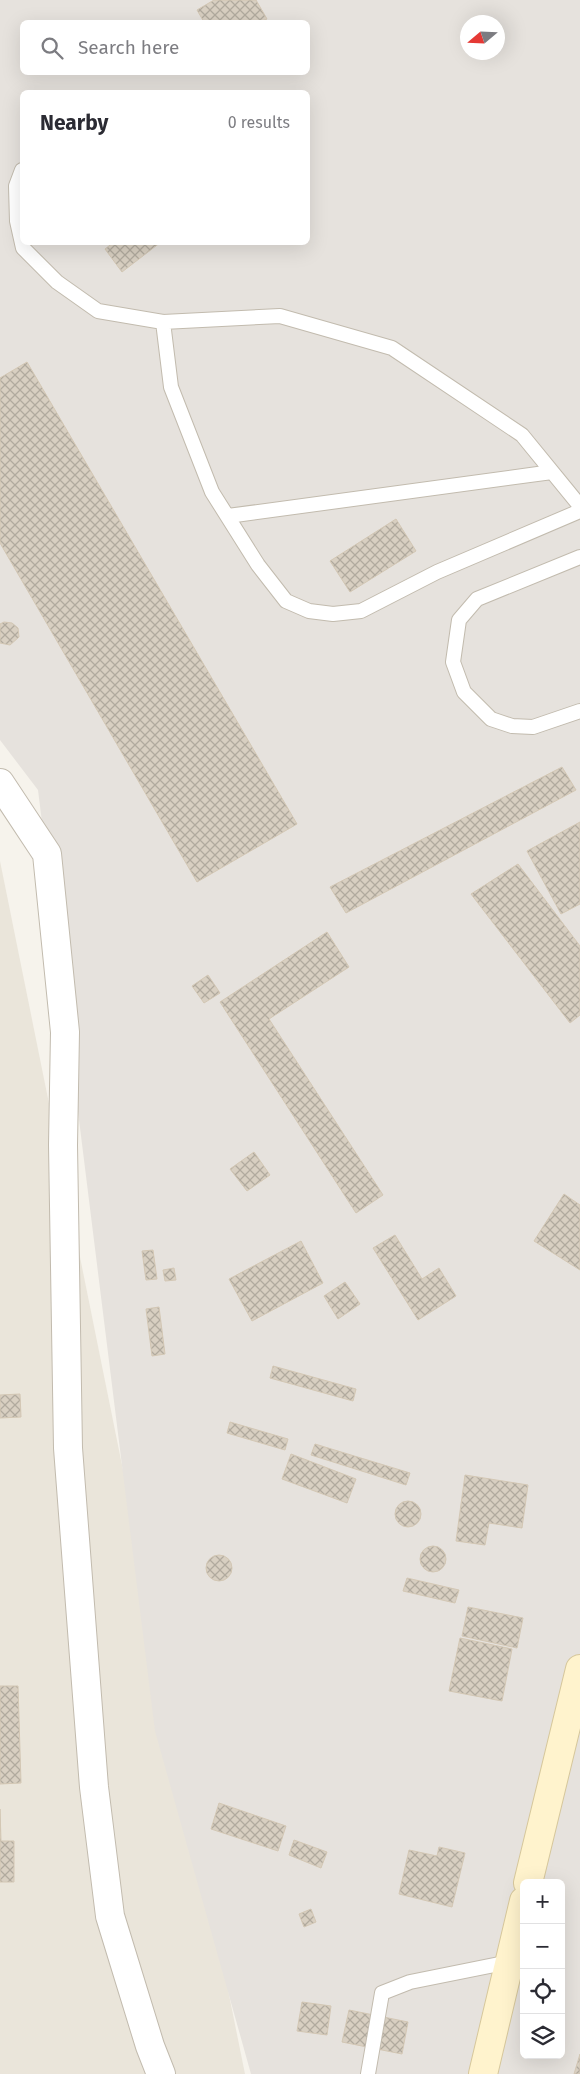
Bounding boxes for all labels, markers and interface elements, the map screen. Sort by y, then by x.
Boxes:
north arrow [460,15,505,60]
search box [20,20,310,75]
icon: search [38,34,66,62]
text: Search here [78,36,179,59]
text: Nearby [40,110,108,136]
text: 0 results [228,113,290,132]
map controls [520,1879,565,2059]
button: + [520,1879,565,1924]
button: − [520,1924,565,1969]
button: locate [520,1969,565,2014]
button: layers [520,2014,565,2059]

